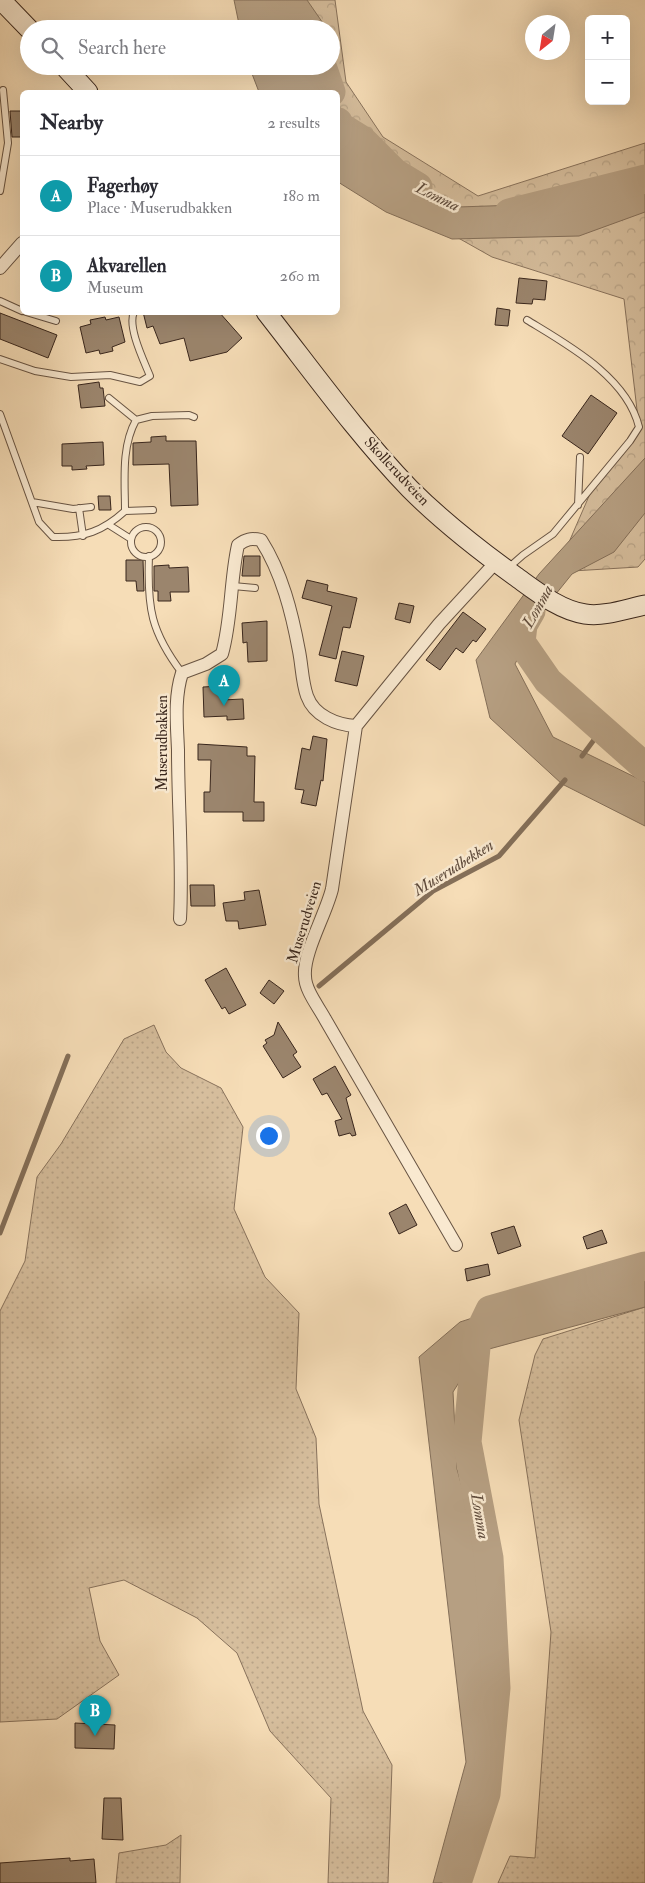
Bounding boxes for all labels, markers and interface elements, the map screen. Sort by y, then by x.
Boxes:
north arrow [525,15,570,60]
map controls [585,15,630,105]
button: + [585,15,630,60]
search box [20,20,340,75]
icon: search [38,34,66,62]
text: Search here [78,36,166,60]
button: − [585,60,630,105]
text: Nearby [40,109,103,136]
text: 2 results [267,113,320,133]
text: Fagerhøy [87,174,158,198]
water label: Lomma [412,177,463,216]
text: A [51,186,61,206]
text: 180 m [283,186,320,206]
text: Place · Muserudbakken [87,198,232,218]
text: Akvarellen [87,254,166,278]
text: B [51,266,61,286]
text: 260 m [280,266,320,286]
text: Museum [87,278,143,298]
street label: Skollerudveien [360,433,434,510]
water label: Lomma [517,582,558,632]
pin: A [208,665,240,706]
street label: Muserudbakken [153,695,172,791]
water label: Muserudbekken [409,835,497,901]
street label: Muserudveien [283,879,326,965]
your location [256,1123,282,1149]
water label: Lomma [466,1491,494,1541]
pin: B [79,1695,111,1736]

